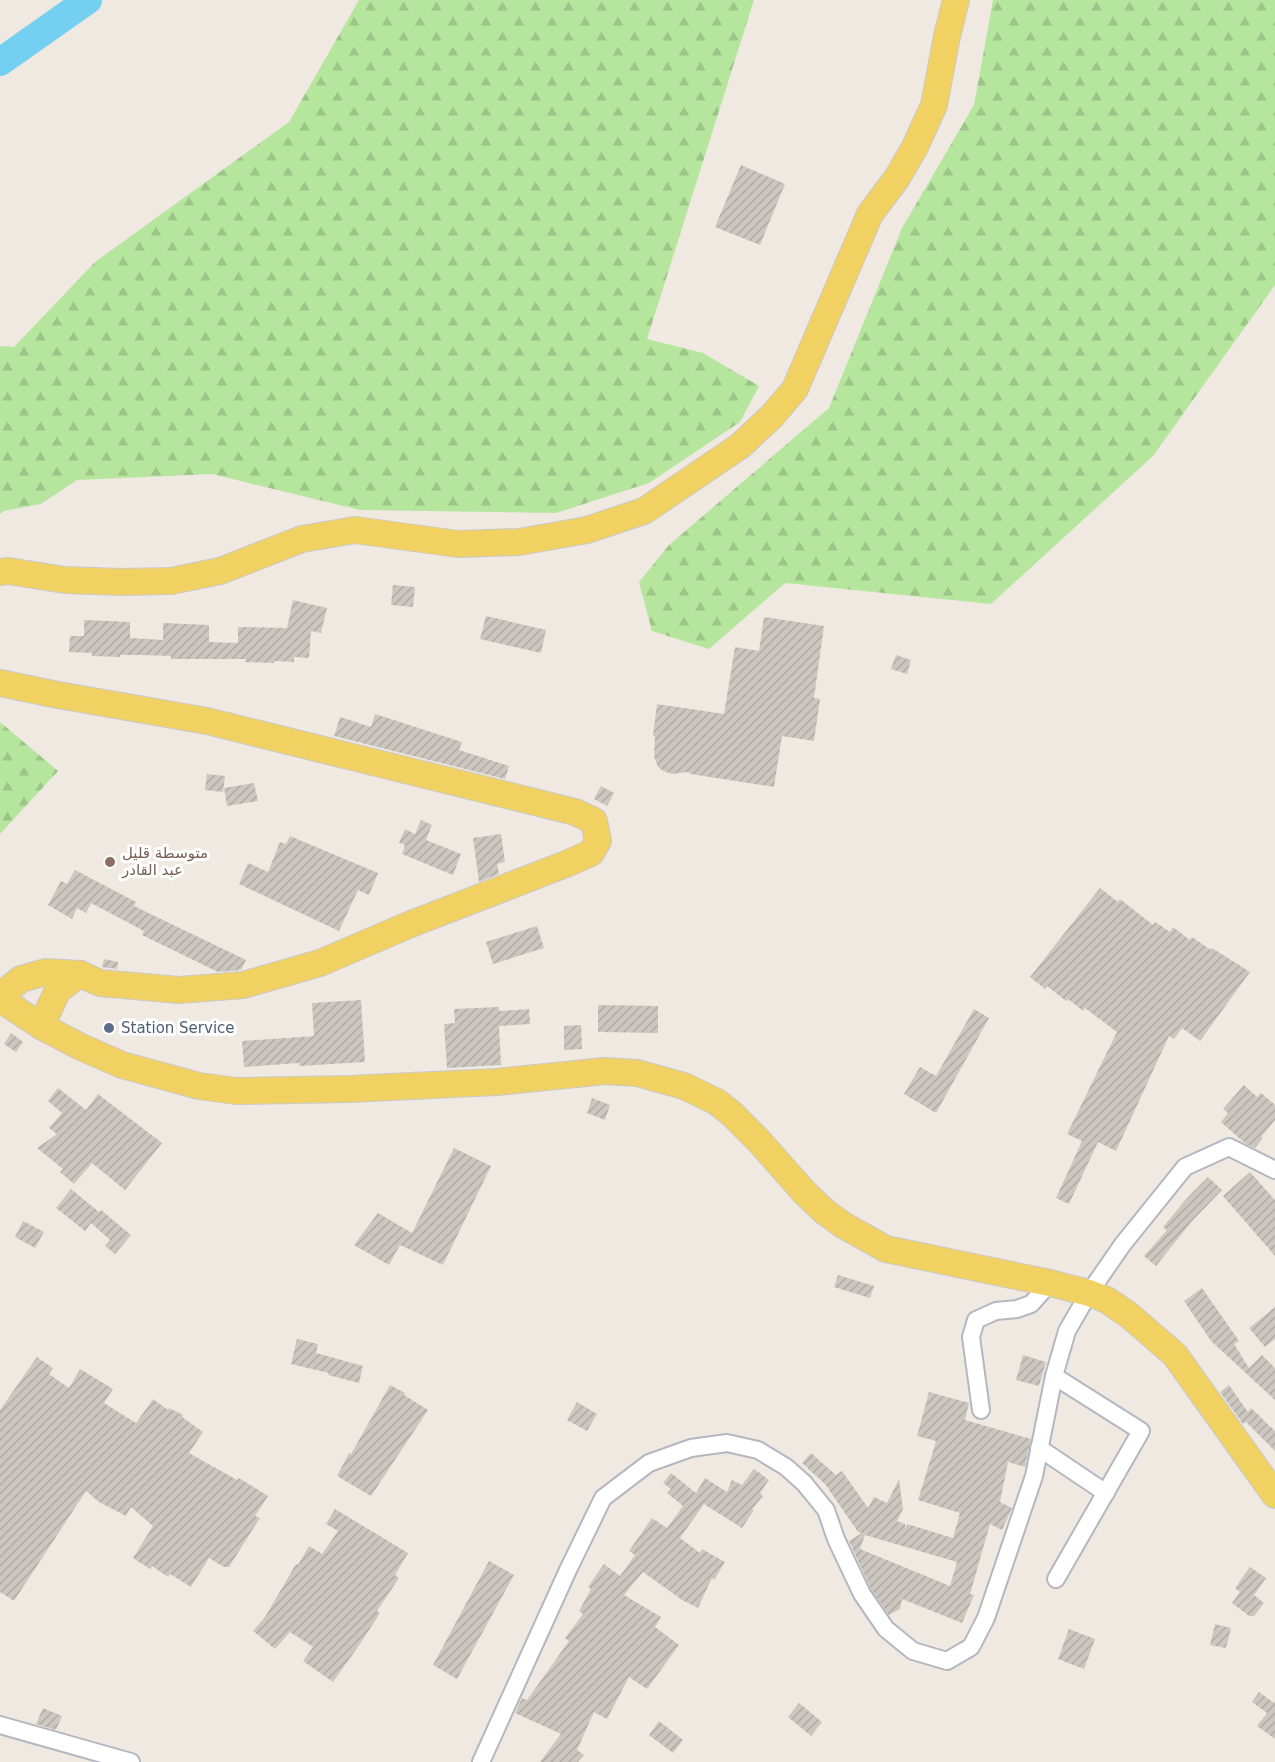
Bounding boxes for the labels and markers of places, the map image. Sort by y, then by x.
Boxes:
place label: متوسطة قليل عبد القادر [121,844,208,879]
marker: متوسطة قليل عبد القادر [103,855,117,869]
place label: Station Service [121,1019,235,1037]
marker: Station Service [102,1021,116,1035]

